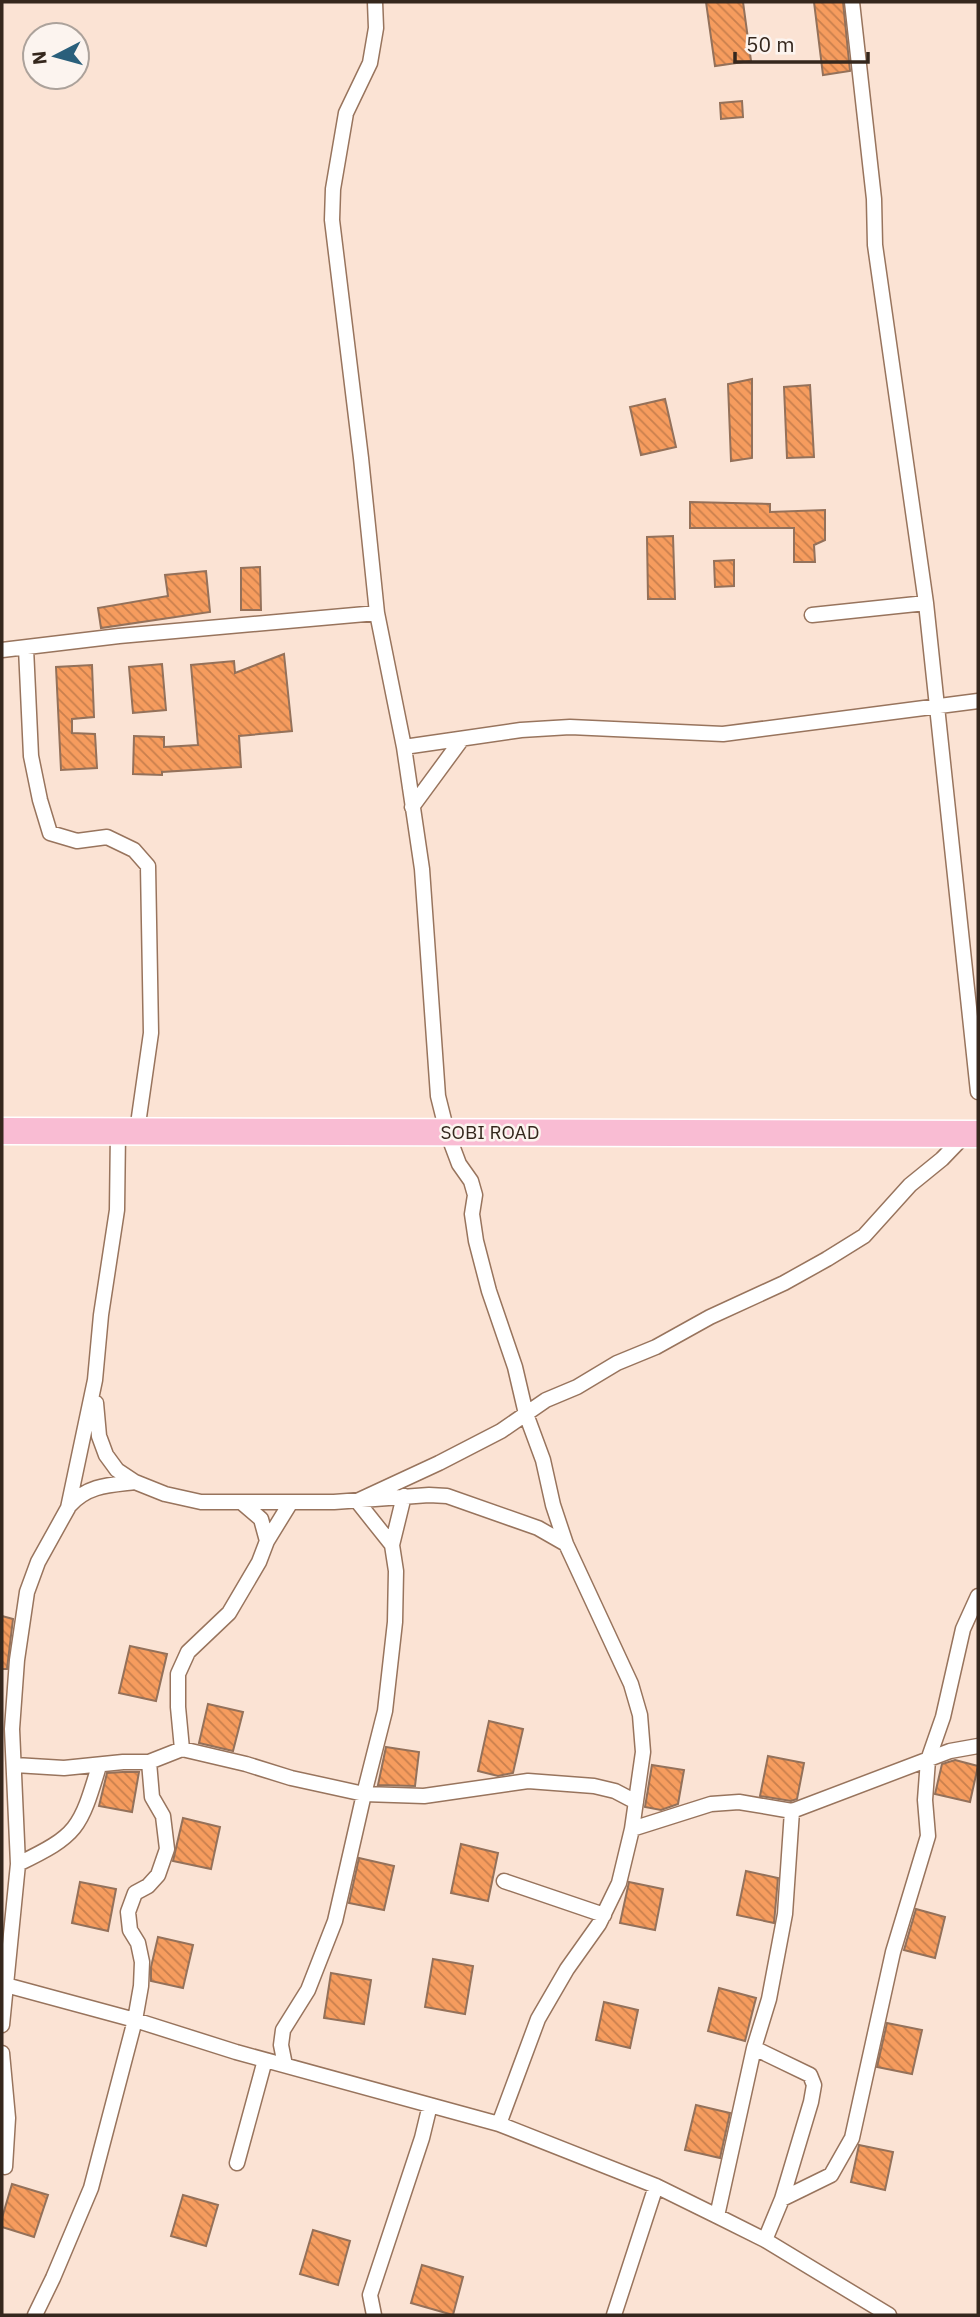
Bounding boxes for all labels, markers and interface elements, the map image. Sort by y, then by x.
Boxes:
north arrow [21,21,91,91]
scale bar [735,21,868,65]
text: 50 m [746,30,795,58]
text: N [26,50,52,66]
street label: SOBI ROAD [440,1120,540,1144]

